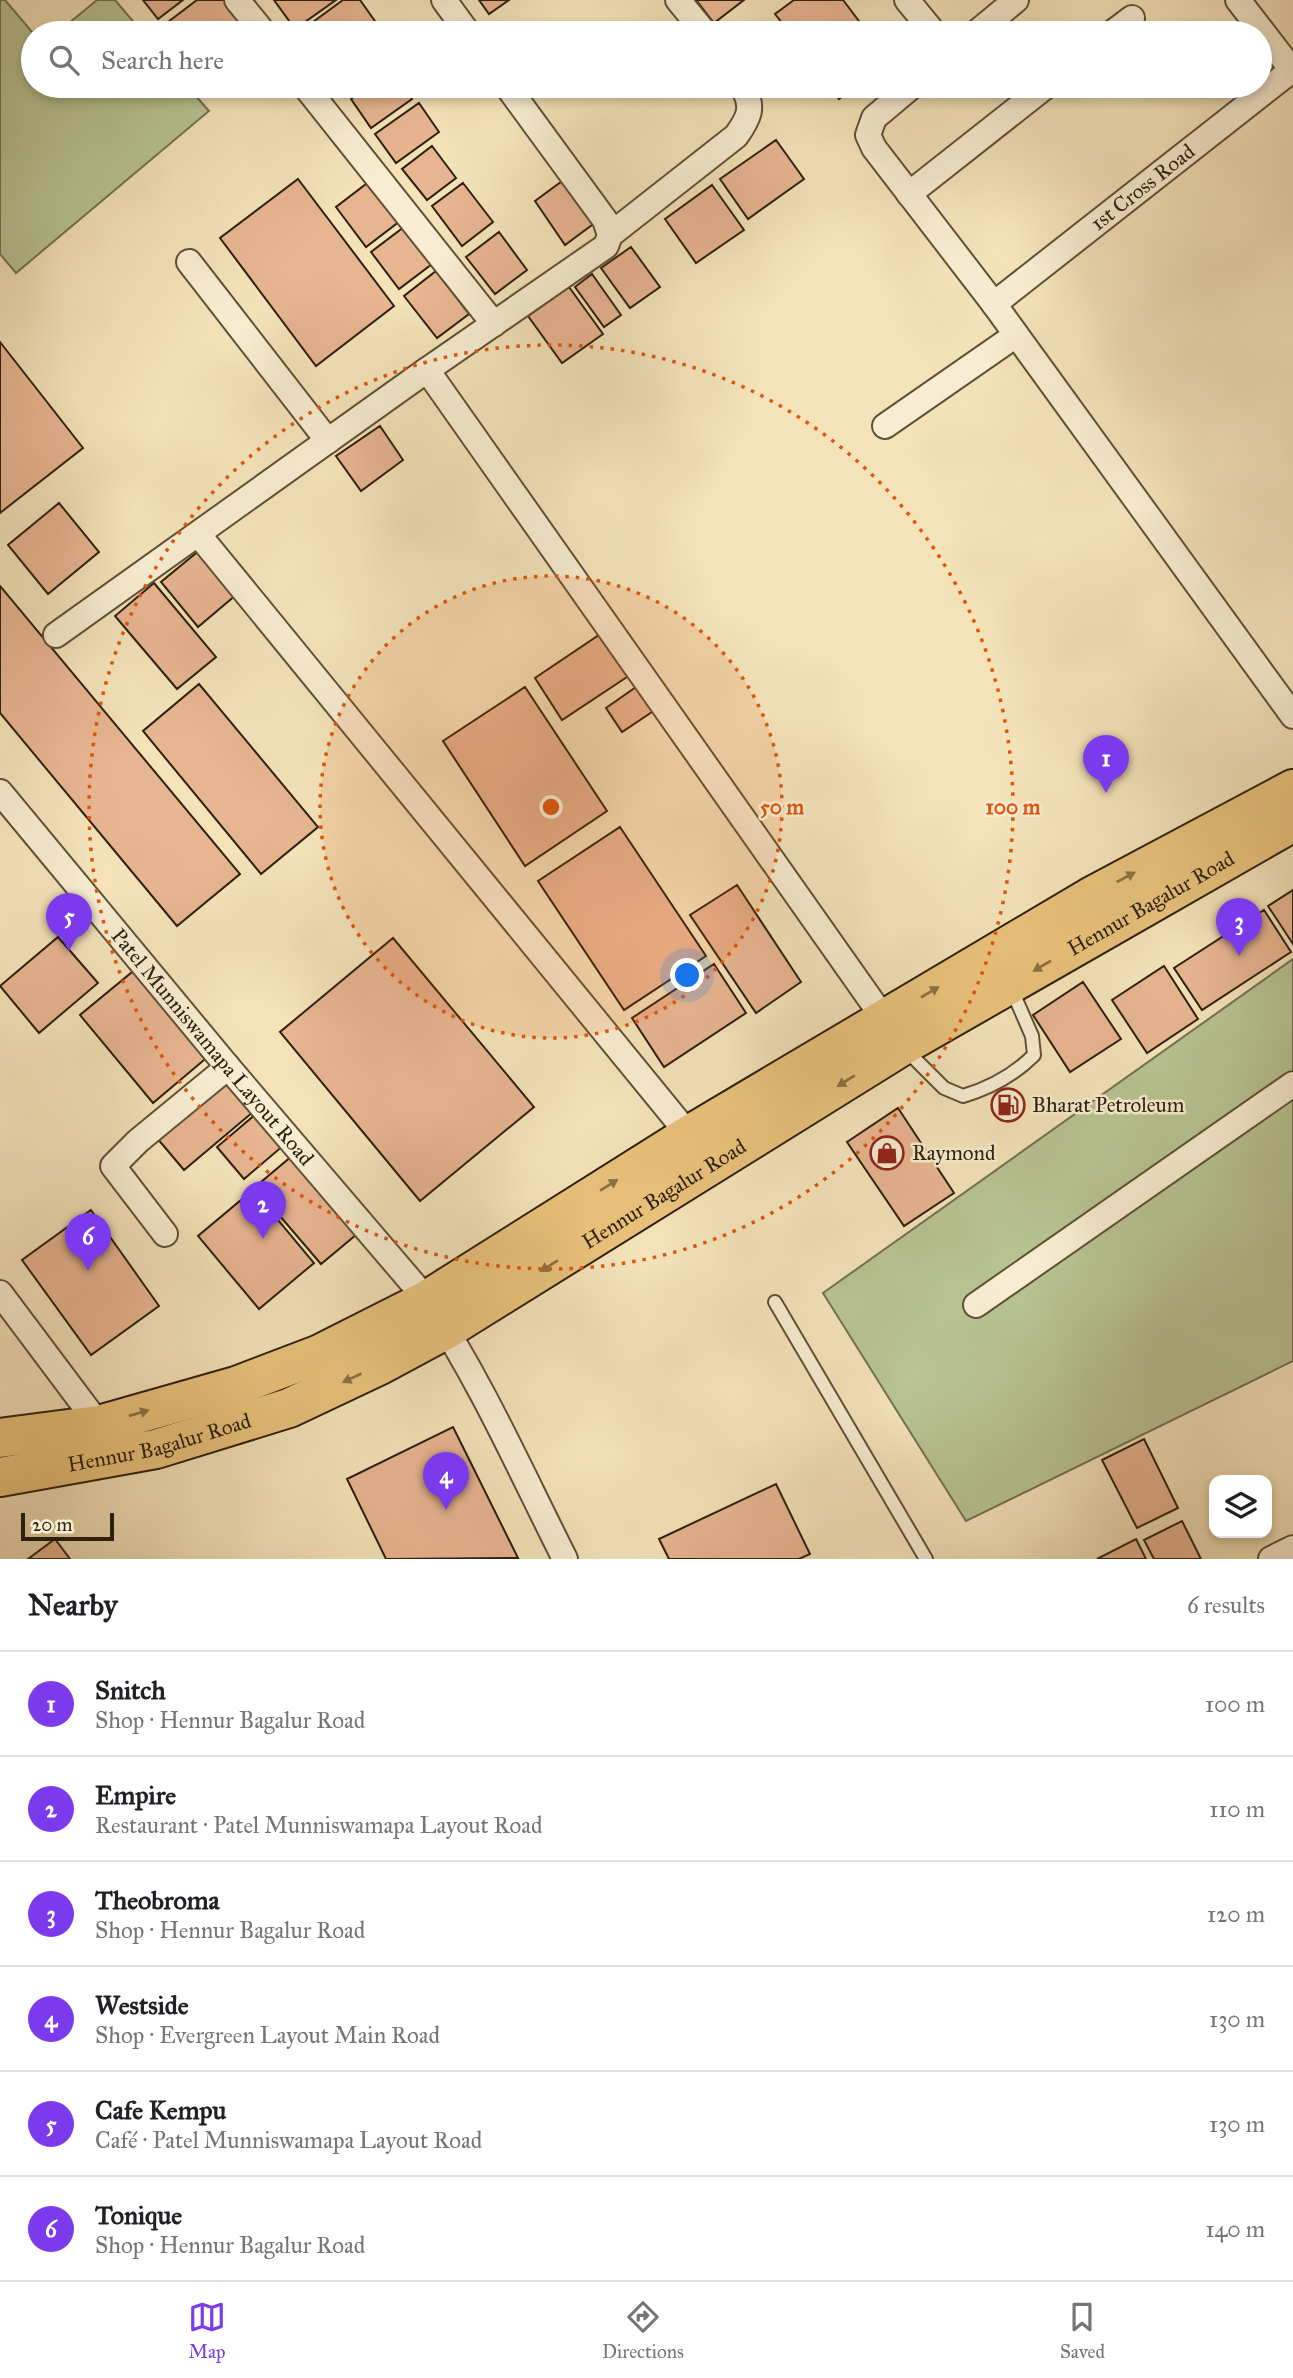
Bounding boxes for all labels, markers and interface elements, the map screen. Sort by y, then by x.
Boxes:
search box [21,21,1272,98]
icon: search [45,41,83,79]
text: Search here [101,44,224,76]
street label: 1st Cross Road [1085,138,1200,236]
pin: 1 [1083,735,1129,793]
text: 50 m [760,794,804,820]
text: 100 m [986,794,1041,820]
centre of rings [539,795,563,819]
street label: Hennur Bagalur Road [1063,845,1239,962]
one-way arrow [1116,871,1136,883]
pin: 5 [46,893,92,951]
pin: 3 [1216,898,1262,956]
street label: Patel Munniswamapa Layout Road [106,923,320,1171]
your location [670,958,704,992]
one-way arrow [1033,959,1052,972]
one-way arrow [920,986,939,999]
one-way arrow [836,1074,856,1087]
fuel station icon: Bharat Petroleum [989,1086,1027,1124]
place label: Bharat Petroleum [1032,1092,1185,1118]
street label: Hennur Bagalur Road [577,1133,751,1255]
shop icon: Raymond [868,1134,906,1172]
place label: Raymond [912,1140,996,1166]
one-way arrow [599,1179,619,1192]
pin: 2 [240,1181,286,1239]
pin: 6 [65,1213,111,1271]
one-way arrow [539,1259,559,1272]
one-way arrow [342,1373,362,1384]
street label: Hennur Bagalur Road [65,1407,255,1478]
one-way arrow [129,1408,150,1418]
pin: 4 [423,1452,469,1510]
map controls [1209,1475,1272,1538]
button: layers [1209,1475,1272,1538]
scale bar [21,1510,114,1542]
text: 20 m [32,1513,73,1536]
text: Nearby [28,1587,118,1623]
text: 6 results [1187,1591,1265,1619]
text: Snitch [95,1674,166,1706]
text: 1 [46,1690,56,1718]
text: 100 m [1205,1690,1265,1718]
text: Shop · Hennur Bagalur Road [95,1706,365,1734]
text: Empire [95,1779,176,1811]
text: 2 [45,1795,57,1823]
text: 110 m [1209,1795,1265,1823]
text: Restaurant · Patel Munniswamapa Layout Road [95,1811,543,1839]
text: Theobroma [95,1884,220,1916]
text: 3 [46,1900,56,1928]
text: 120 m [1207,1900,1265,1928]
text: Shop · Hennur Bagalur Road [95,1916,365,1944]
text: Westside [95,1989,189,2021]
text: 4 [45,2005,57,2033]
text: 130 m [1209,2005,1265,2033]
text: Shop · Evergreen Layout Main Road [95,2021,440,2049]
text: Cafe Kempu [95,2094,226,2126]
text: 5 [46,2110,56,2138]
text: 130 m [1209,2110,1265,2138]
text: Café · Patel Munniswamapa Layout Road [95,2126,482,2154]
text: Tonique [95,2199,182,2231]
text: 6 [45,2215,57,2243]
text: 140 m [1205,2215,1265,2243]
text: Shop · Hennur Bagalur Road [95,2231,365,2259]
tab: Map [188,2298,226,2363]
tab: Directions [602,2298,684,2363]
tab: Saved [1060,2298,1105,2363]

